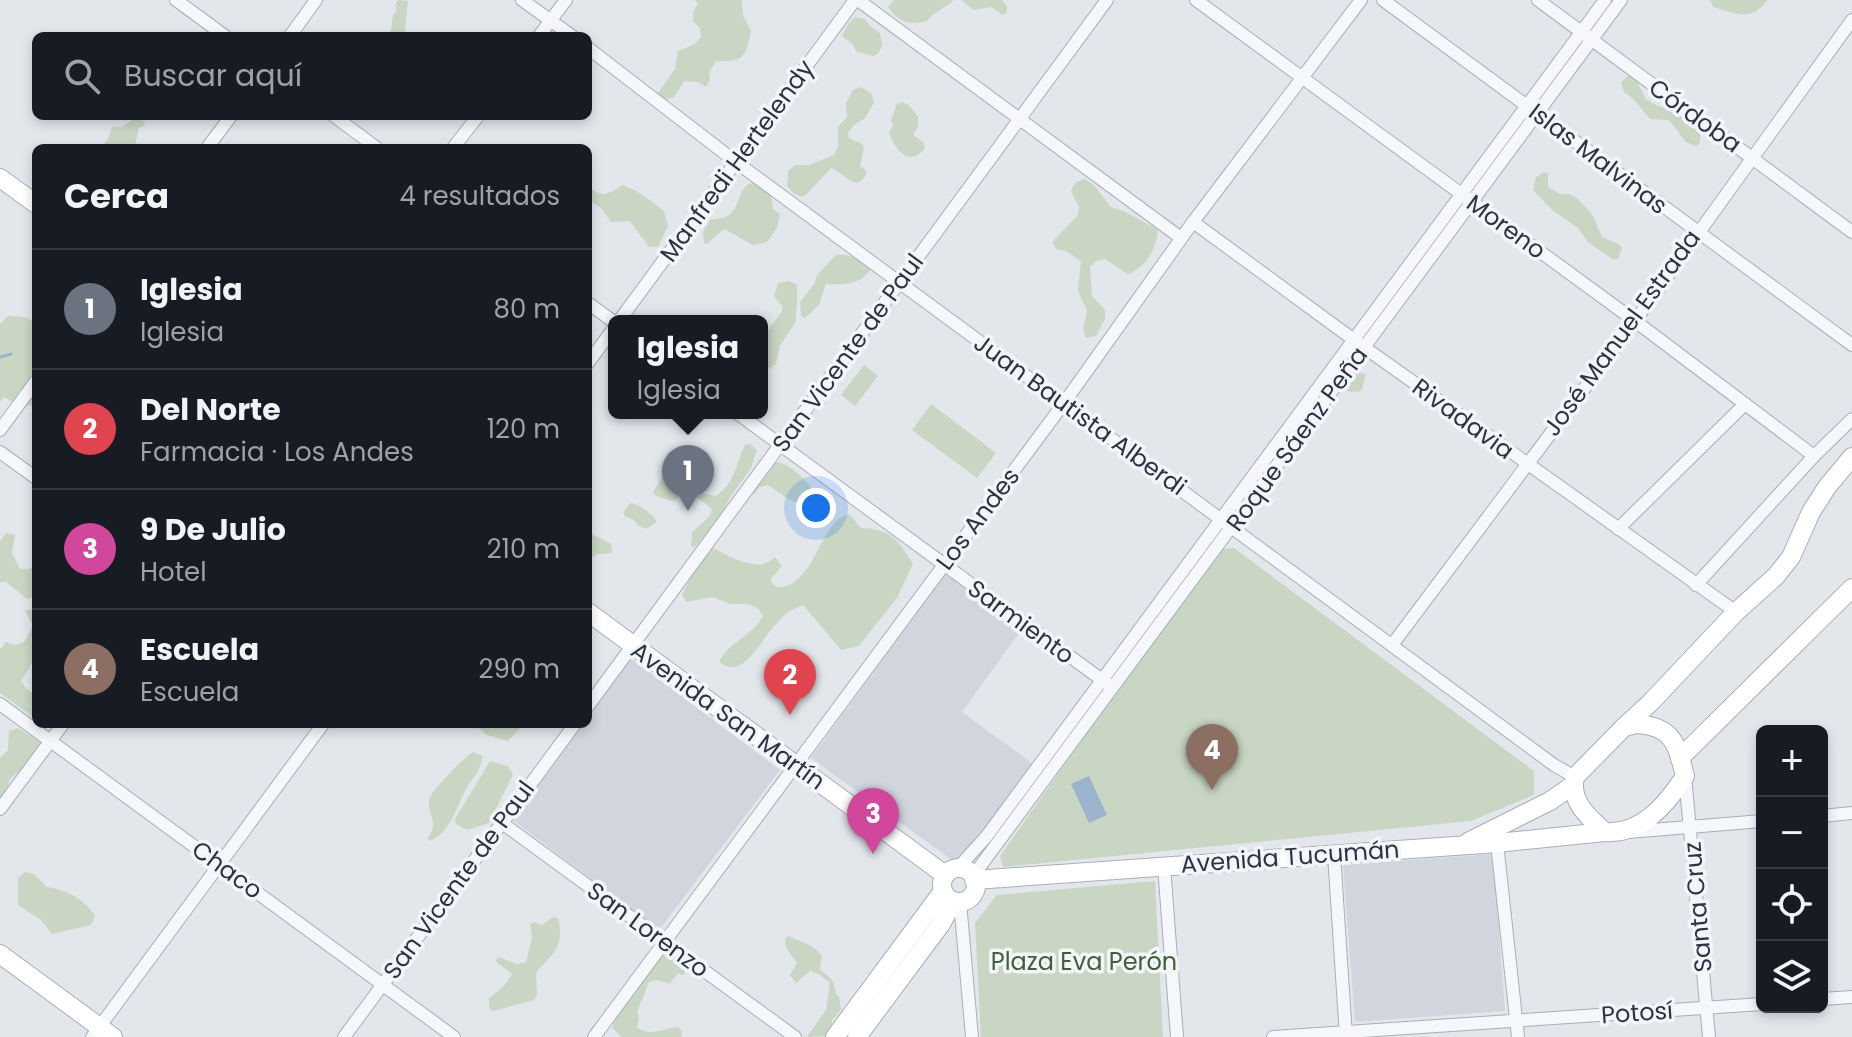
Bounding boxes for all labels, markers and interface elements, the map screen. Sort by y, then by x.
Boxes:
search box [32,32,592,120]
street label: Manfredi Hertelendy [652,53,821,268]
icon: search [60,54,104,98]
text: Buscar aquí [124,54,302,97]
street label: Córdoba [1642,71,1748,160]
street label: Islas Malvinas [1522,96,1674,222]
text: Cerca [64,172,169,220]
text: 4 resultados [399,178,560,214]
street label: Moreno [1460,187,1553,267]
street label: José Manuel Estrada [1535,223,1708,443]
street label: San Vicente de Paul [764,247,931,459]
text: Iglesia [140,268,243,311]
text: 1 [85,291,95,327]
text: 80 m [494,291,560,327]
text: Iglesia [140,314,224,350]
popup [608,315,768,419]
text: Iglesia [637,326,739,369]
street label: Juan Bautista Alberdi [967,326,1193,503]
street label: Roque Sáenz Peña [1218,340,1375,538]
street label: Rivadavia [1406,370,1521,467]
text: Iglesia [637,372,721,408]
text: Del Norte [140,388,281,431]
text: 2 [83,411,97,447]
text: 120 m [487,411,560,447]
text: Farmacia · Los Andes [140,434,414,470]
pin: 1 [662,445,714,511]
street label: Los Andes [928,461,1027,576]
your location [796,488,836,528]
text: 9 De Julio [140,508,286,551]
text: 3 [82,531,98,567]
text: 210 m [487,531,560,567]
text: Hotel [140,554,207,590]
street label: Sarmiento [961,572,1081,671]
text: Escuela [140,628,259,671]
street label: Avenida San Martín [625,634,832,797]
pin: 2 [764,649,816,715]
text: 4 [81,651,99,687]
text: 290 m [479,651,560,687]
text: Escuela [140,674,239,710]
pin: 4 [1186,724,1238,790]
map controls [1756,725,1828,1013]
button: + [1756,725,1828,797]
street label: San Vicente de Paul [375,774,542,986]
pin: 3 [847,788,899,854]
button: − [1756,797,1828,869]
street label: Avenida Tucumán [1179,832,1400,881]
street label: Chaco [185,833,269,906]
street label: Santa Cruz [1675,840,1720,974]
button: locate [1756,869,1828,941]
street label: San Lorenzo [581,874,716,985]
button: layers [1756,941,1828,1013]
park label: Plaza Eva Perón [991,945,1177,978]
street label: Potosí [1600,994,1674,1031]

